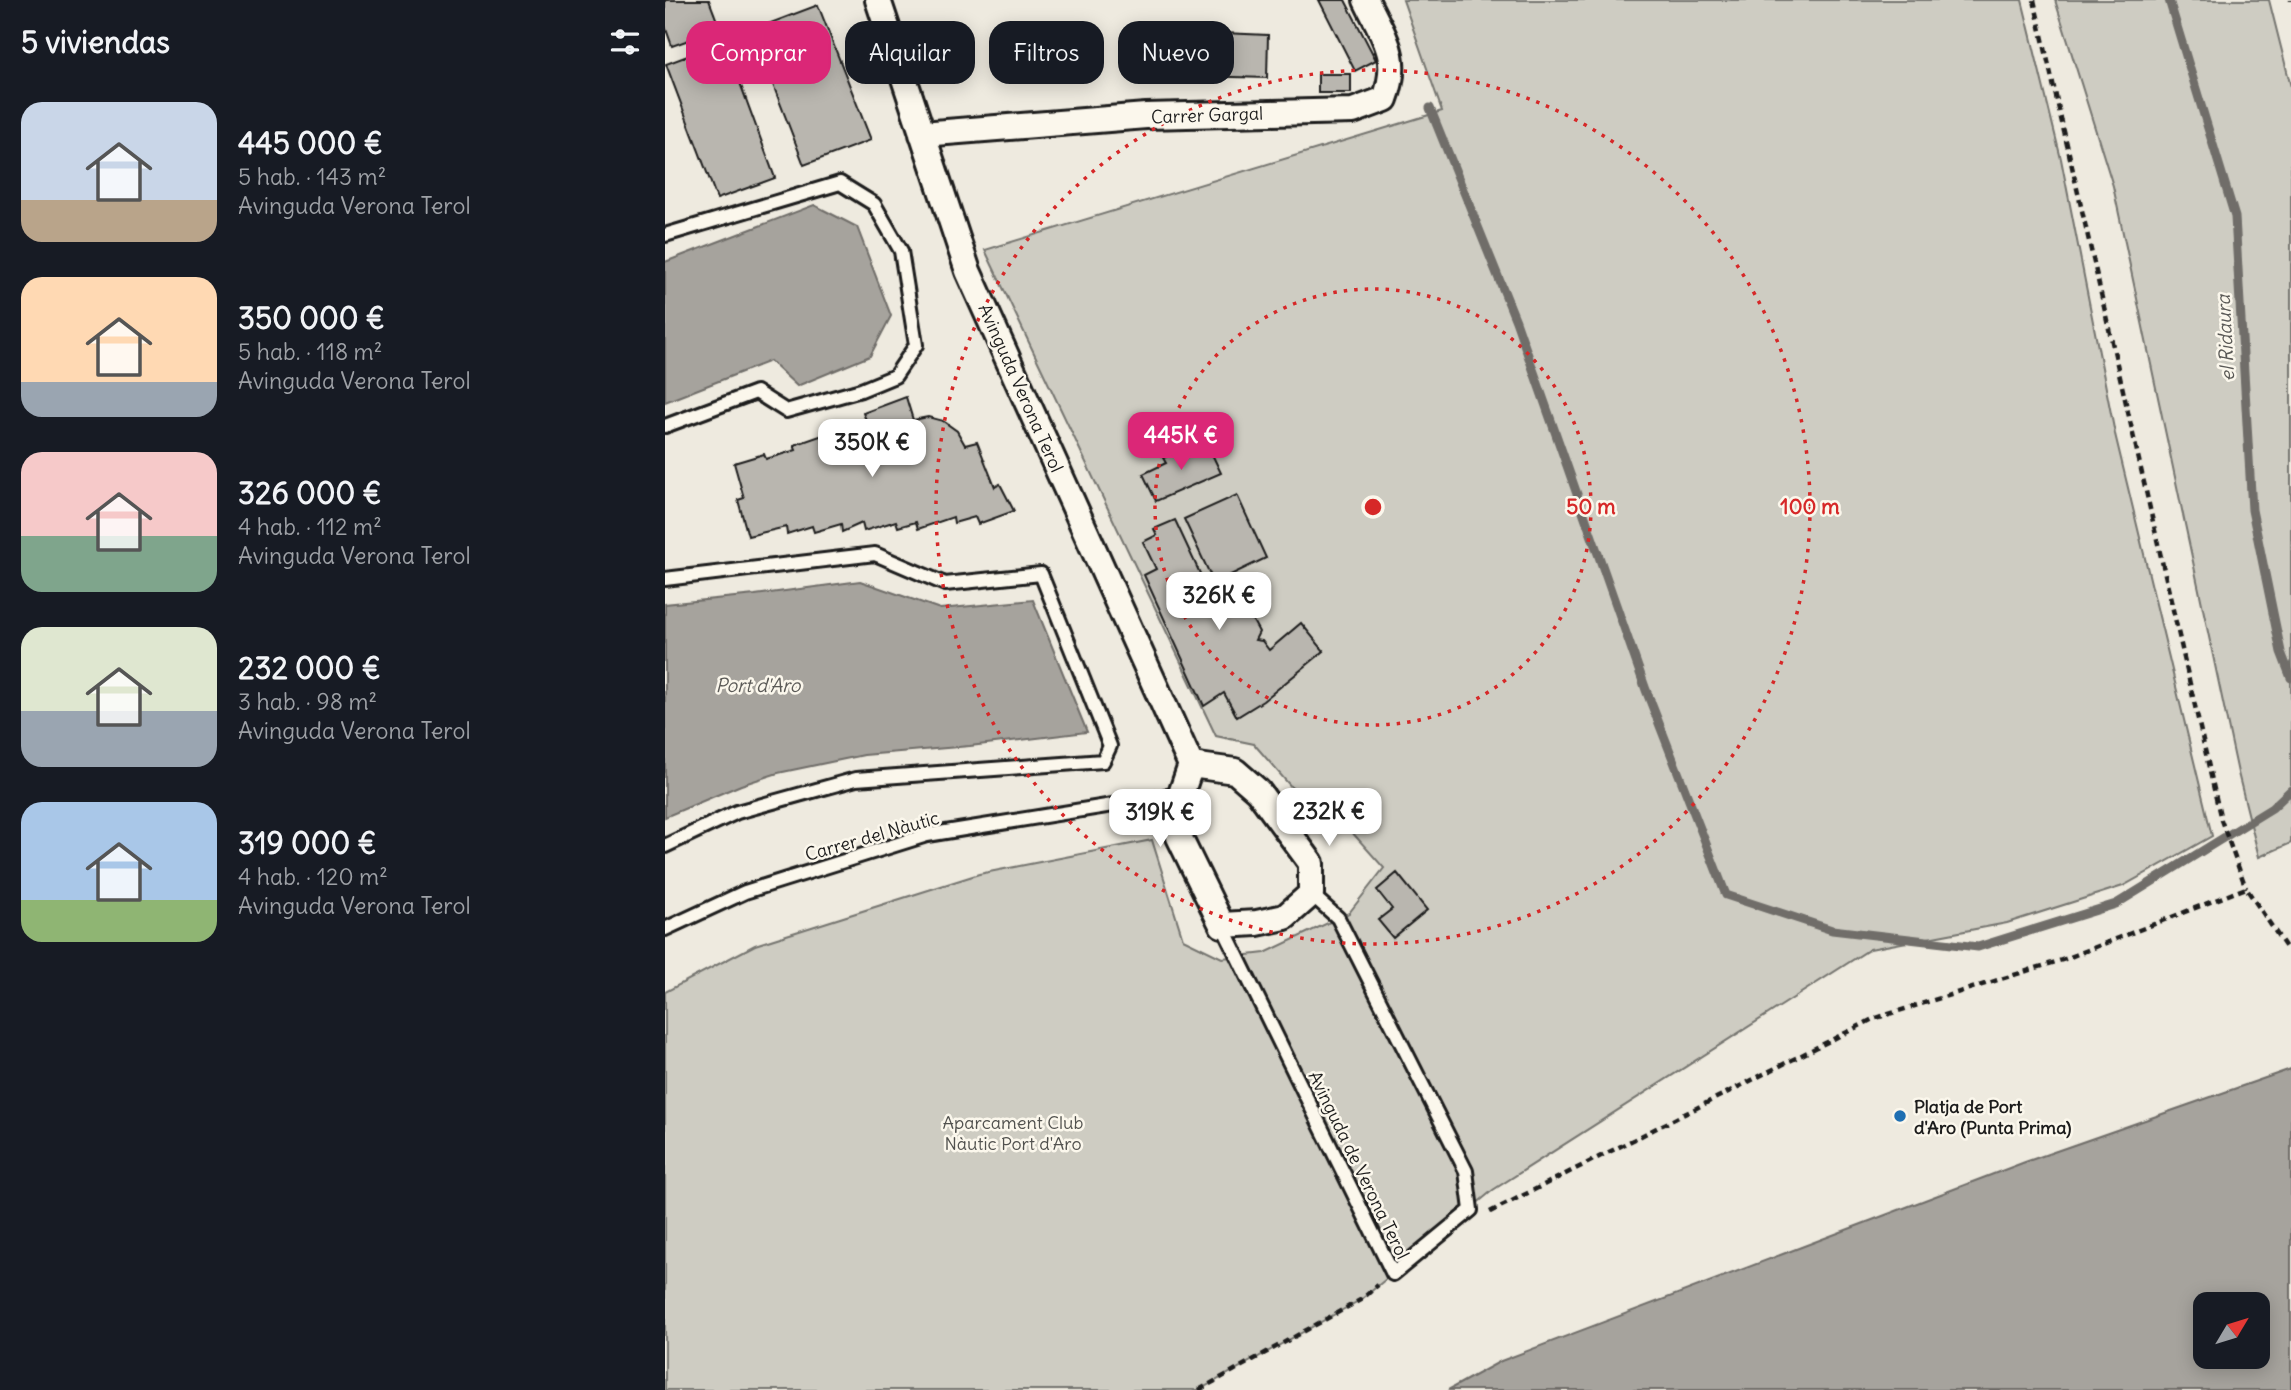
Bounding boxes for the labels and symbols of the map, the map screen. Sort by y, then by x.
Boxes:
street label: Carrer Gargal [1151,102,1263,128]
water label: el Ridaura [2211,293,2239,382]
street label: Avinguda Verona Terol [973,300,1069,476]
pin: 445K € [1124,412,1238,472]
pin: 350K € [815,420,929,479]
text: 50 m [1566,493,1616,520]
text: 100 m [1780,493,1840,520]
centre of rings [1361,495,1385,519]
pin: 326K € [1162,572,1276,632]
water label: Port d'Aro [716,673,802,697]
pin: 232K € [1272,788,1386,848]
pin: 319K € [1103,790,1217,849]
street label: Carrer del Nàutic [802,806,942,866]
street label: Avinguda de Verona Terol [1303,1067,1415,1263]
place label: Platja de Port d'Aro (Punta Prima) [1914,1095,2071,1139]
marker: Platja de Port d'Aro (Punta Prima) [1892,1108,1908,1124]
park label: Aparcament Club Nàutic Port d'Aro [943,1111,1084,1155]
north arrow [2193,1292,2270,1368]

